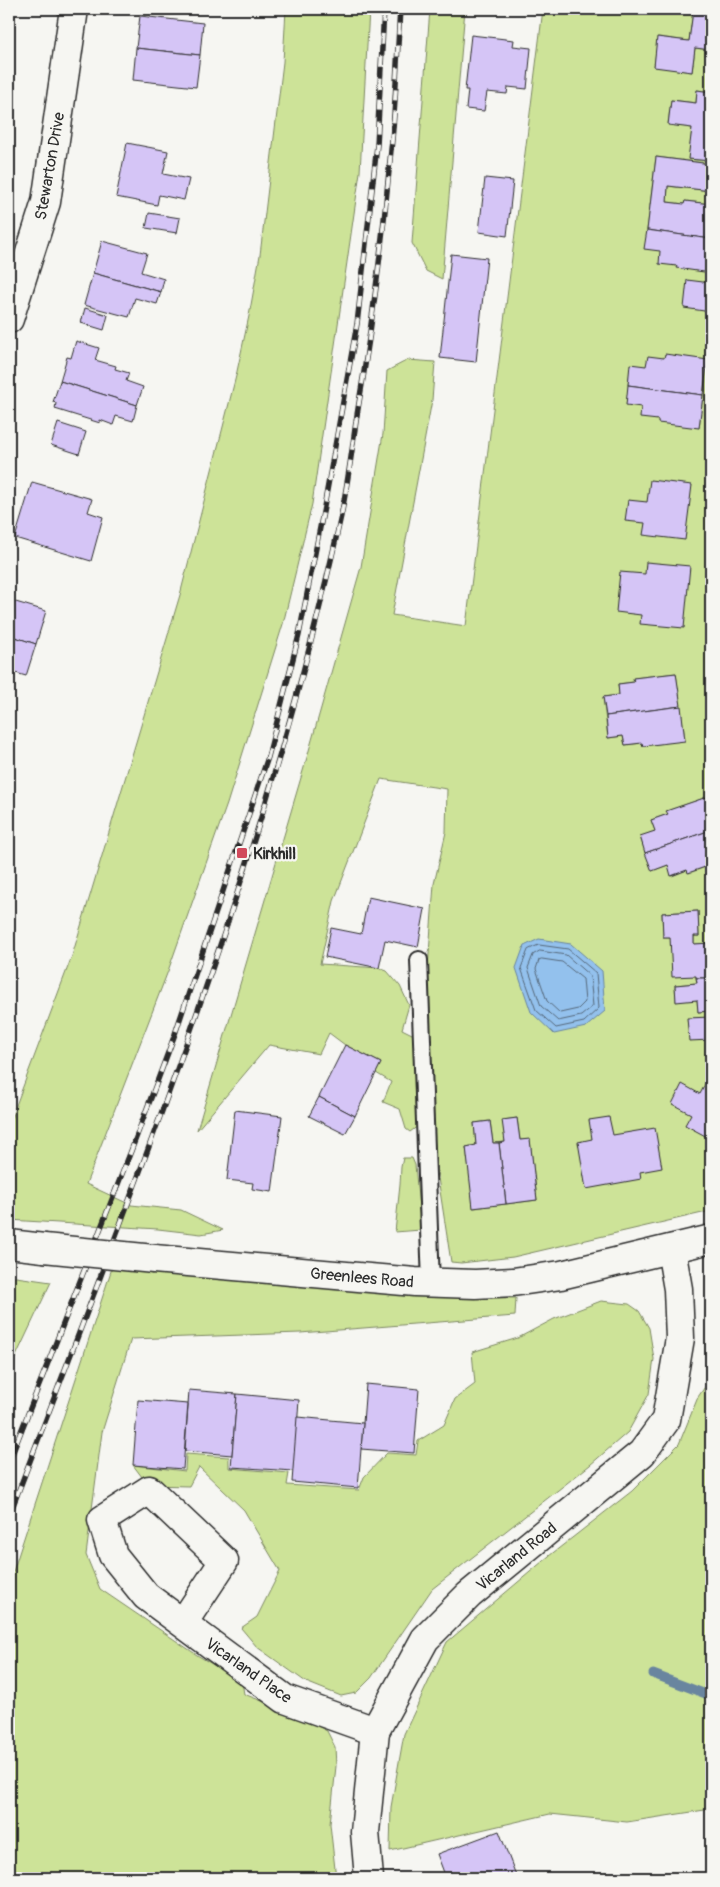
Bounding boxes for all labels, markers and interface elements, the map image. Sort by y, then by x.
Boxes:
street label: Stewarton Drive [31,111,69,222]
place label: Kirkhill [253,844,296,864]
marker: Kirkhill [235,846,249,860]
street label: Greenlees Road [309,1264,415,1292]
street label: Vicarland Road [472,1518,561,1595]
street label: Vicarland Place [201,1634,296,1708]

